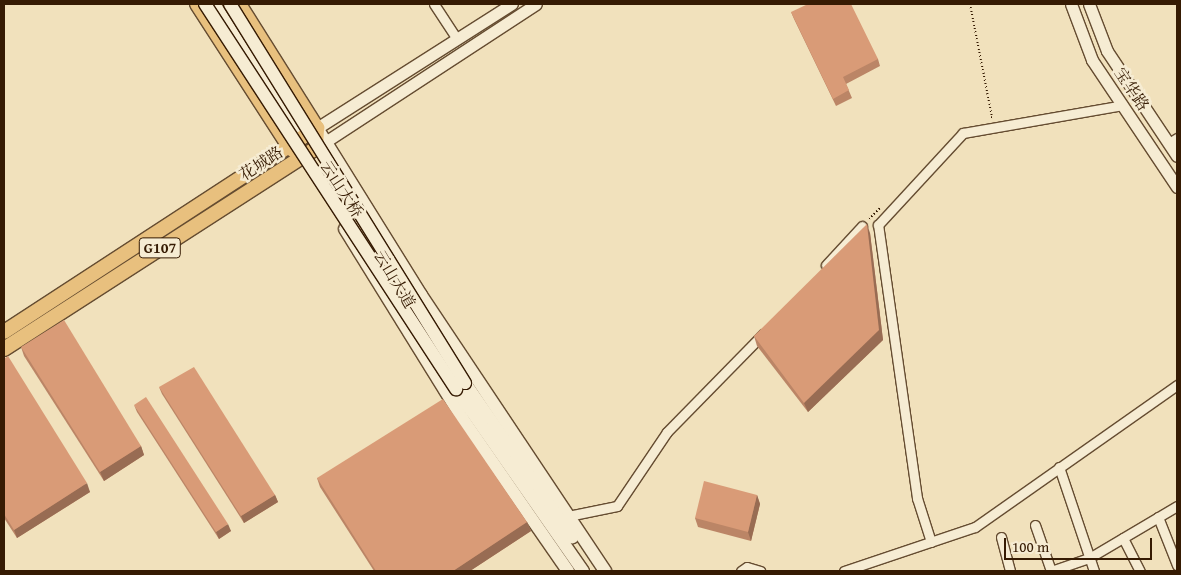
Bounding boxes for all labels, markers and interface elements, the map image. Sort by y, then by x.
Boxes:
street label: 宝华路 [1111,64,1153,114]
street label: 花城路 [236,142,286,184]
street label: 云山大桥 [317,157,367,221]
road number: G107 [139,236,181,260]
street label: 云山大道 [370,247,420,311]
scale bar [1006,528,1154,560]
text: 100 m [1012,536,1049,557]

